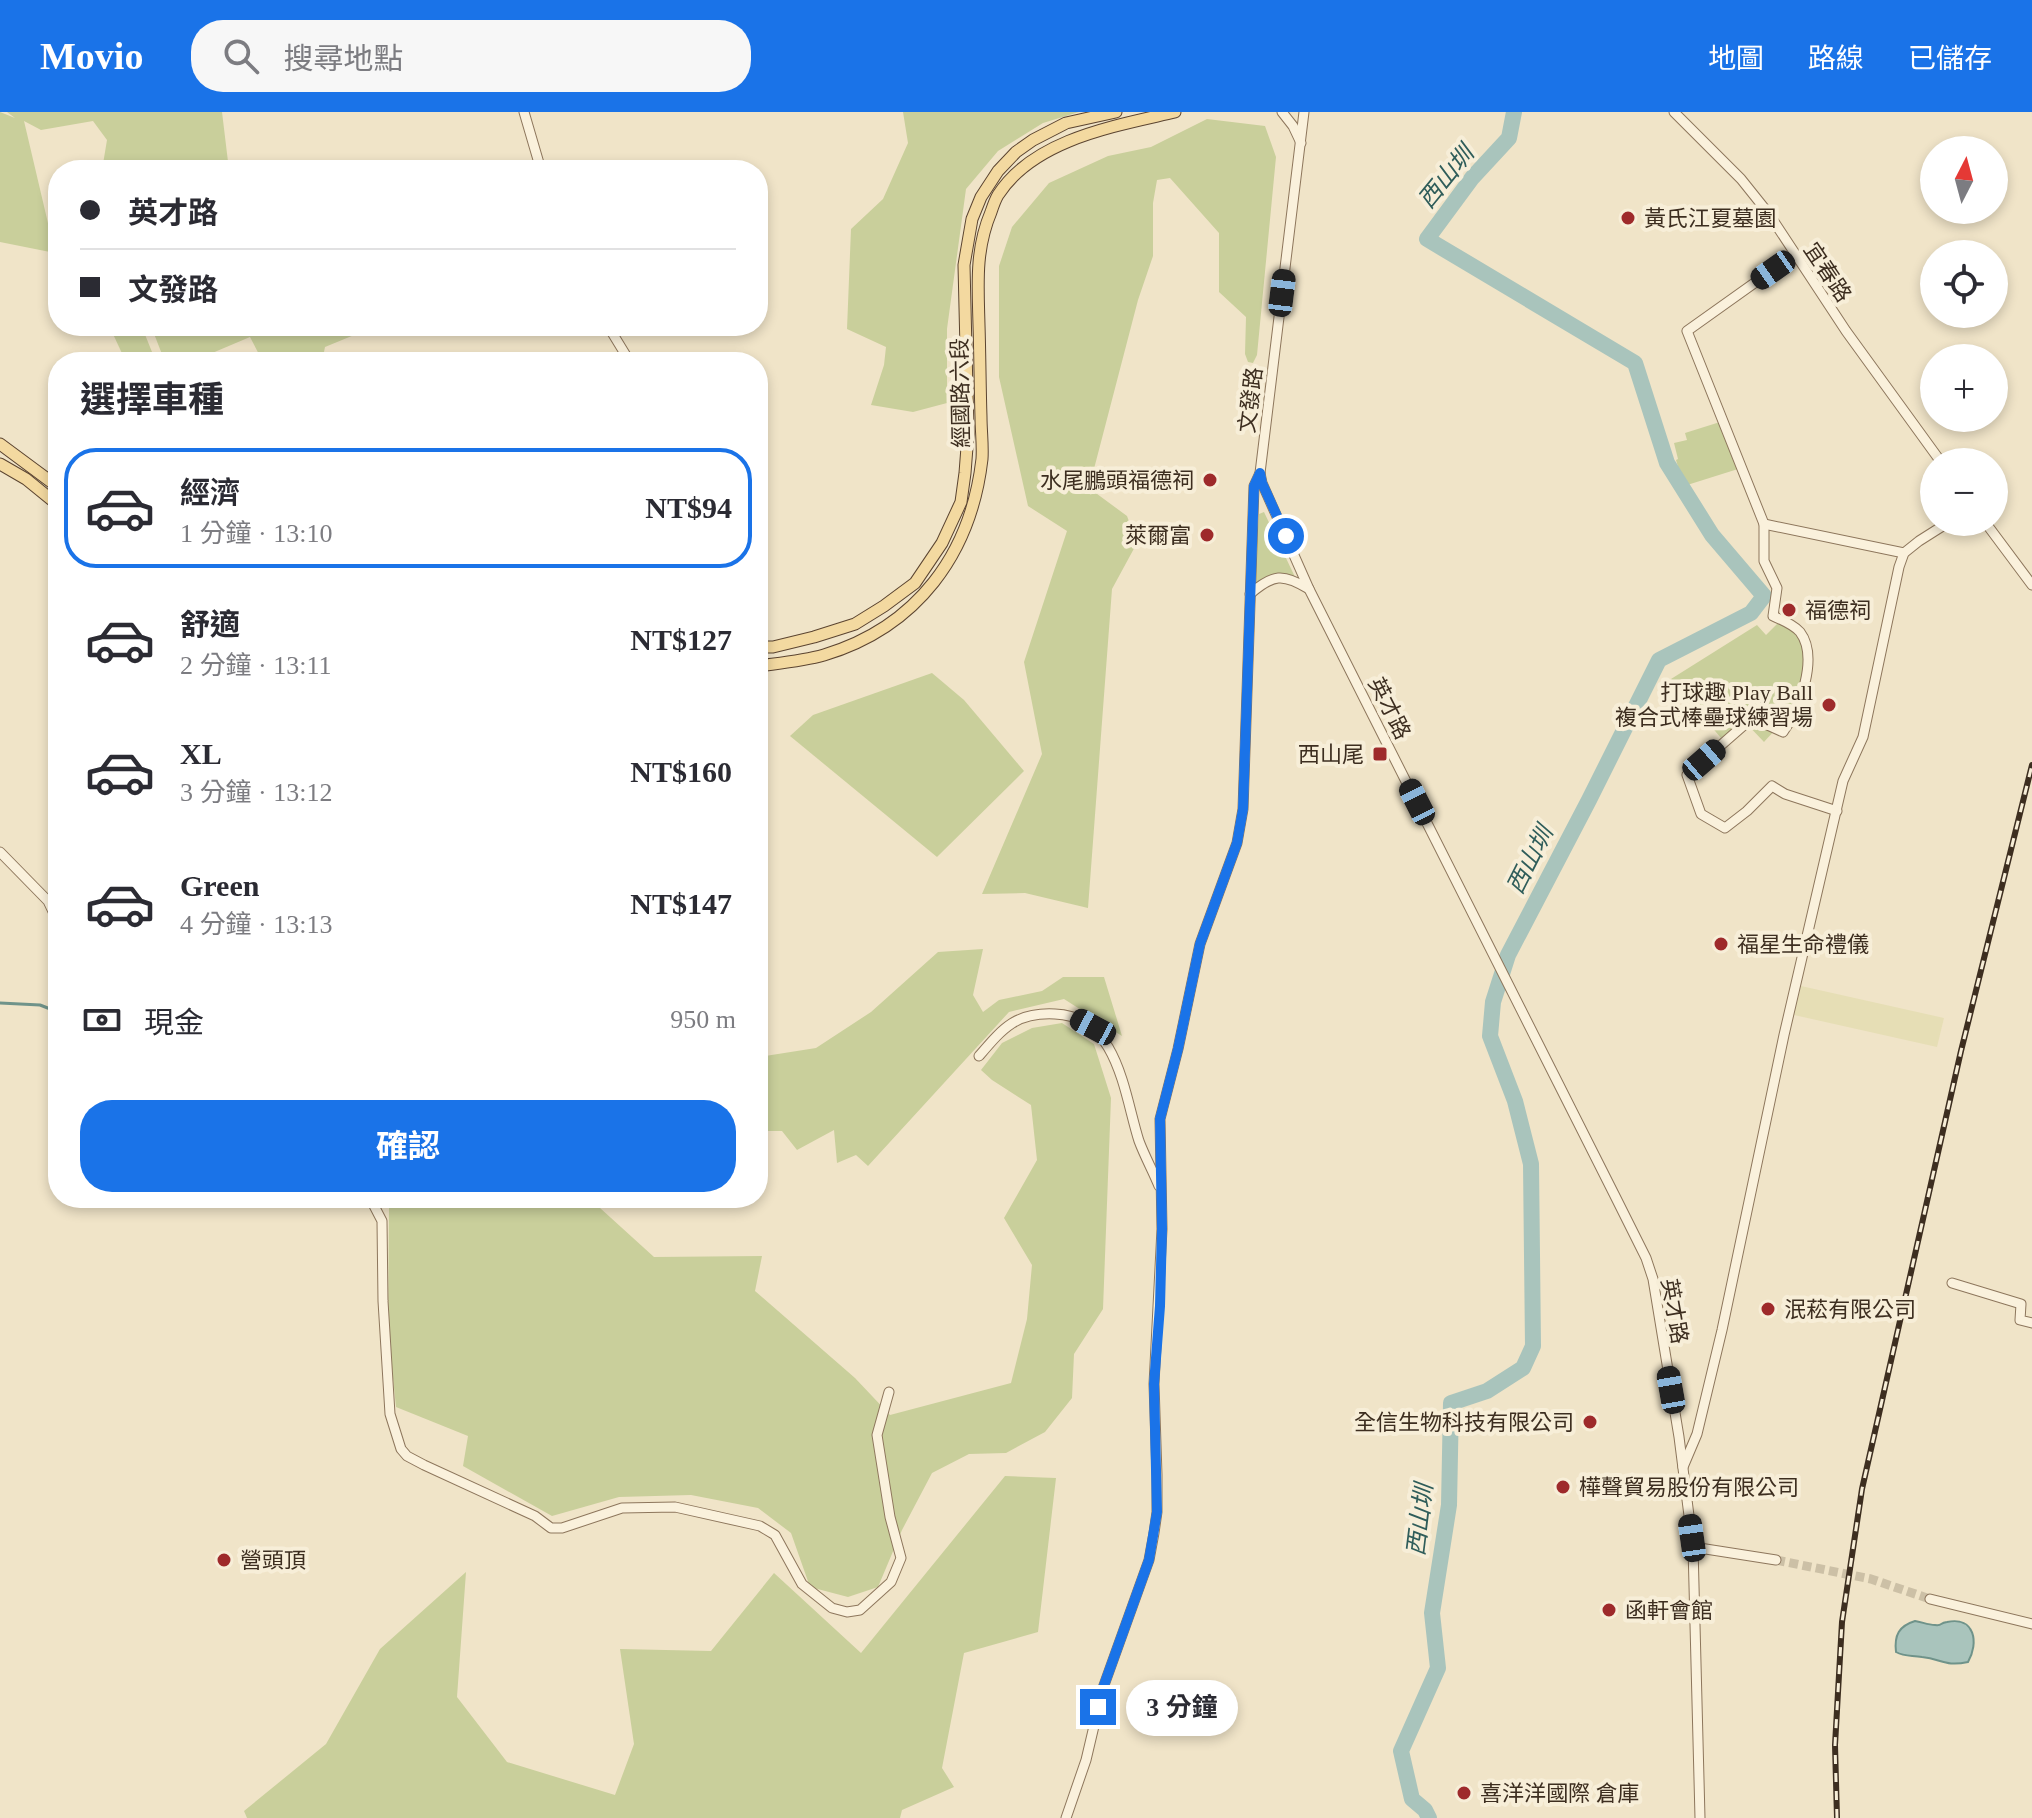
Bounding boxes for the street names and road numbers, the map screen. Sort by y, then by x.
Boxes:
street label: 宜春路 [1799,238,1856,307]
street label: 經國路六段 [947,338,974,448]
street label: 文發路 [1234,366,1267,434]
street label: 英才路 [1363,673,1416,743]
street label: 英才路 [1656,1276,1693,1346]

